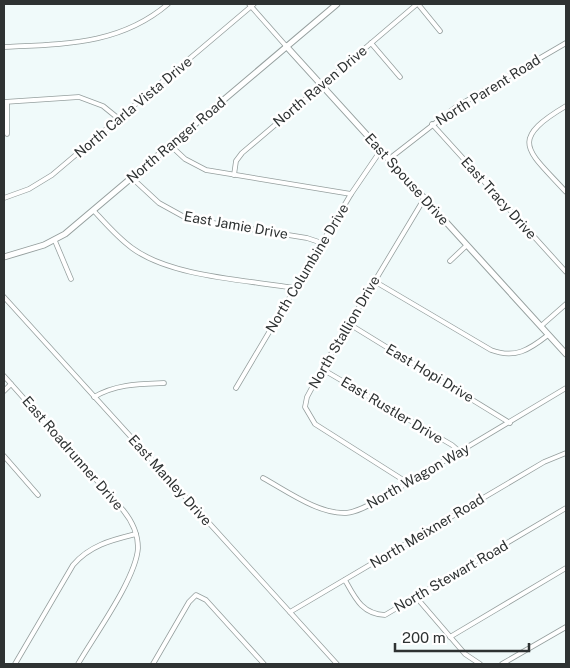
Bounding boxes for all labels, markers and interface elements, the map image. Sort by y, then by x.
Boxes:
street label: North Raven Drive [270,42,370,130]
street label: North Parent Road [433,51,543,129]
street label: North Carla Vista Drive [71,53,195,161]
street label: North Ranger Road [123,94,229,186]
street label: East Spouse Drive [362,130,452,228]
street label: East Tracy Drive [458,154,540,242]
street label: North Columbine Drive [262,201,352,335]
street label: East Jamie Drive [183,208,289,242]
street label: North Stallion Drive [305,273,383,391]
street label: East Hopi Drive [383,341,477,405]
street label: East Rustler Drive [338,373,446,447]
street label: East Roadrunner Drive [19,393,127,513]
street label: East Manley Drive [125,431,215,529]
street label: North Wagon Way [364,440,473,512]
street label: North Meixner Road [367,491,487,571]
street label: North Stewart Road [391,537,511,615]
scale bar [395,620,529,652]
text: 200 m [402,629,446,646]

